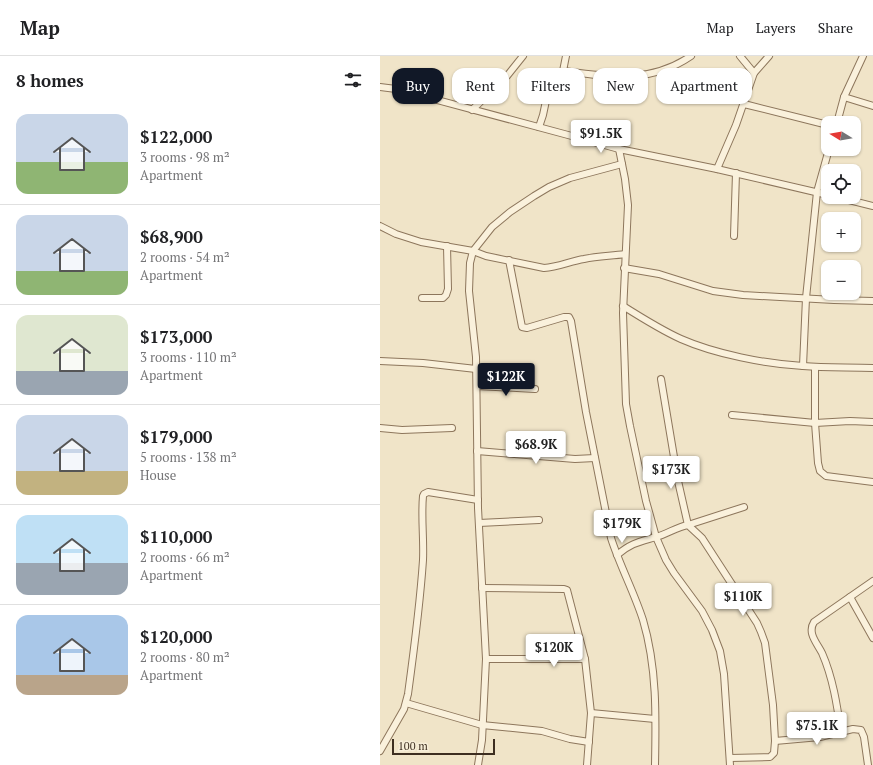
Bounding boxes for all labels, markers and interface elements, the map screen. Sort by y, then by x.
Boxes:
text: Map [20,15,60,40]
text: Map [707,18,734,37]
text: Layers [756,18,796,37]
text: Share [818,18,853,37]
chip: Buy [392,68,444,104]
chip: Rent [452,68,509,104]
chip: Filters [517,68,585,104]
chip: New [593,68,648,104]
chip: Apartment [656,68,752,104]
text: 8 homes [16,69,84,92]
icon: filters [342,69,364,91]
north arrow [821,116,861,156]
map controls [821,116,861,300]
pin: $91.5K [568,120,634,154]
text: $91.5K [580,124,622,142]
text: $122,000 [140,125,212,148]
icon: home [48,130,96,178]
text: 3 rooms · 98 m² [140,148,230,166]
button: locate [821,164,861,204]
text: Apartment [140,166,203,184]
button: + [821,212,861,252]
text: $68,900 [140,225,203,248]
icon: home [48,231,96,279]
text: 2 rooms · 54 m² [140,248,230,266]
button: − [821,260,861,300]
text: Apartment [140,266,203,284]
text: $173,000 [140,325,212,348]
icon: home [48,331,96,379]
text: 3 rooms · 110 m² [140,348,237,366]
pin: $122K [478,363,534,397]
text: Apartment [140,366,203,384]
text: $122K [487,367,525,385]
text: $179,000 [140,425,212,448]
icon: home [48,431,96,479]
pin: $68.9K [503,431,569,465]
text: $68.9K [515,435,557,453]
text: 5 rooms · 138 m² [140,448,237,466]
pin: $173K [643,456,699,490]
text: $173K [652,460,690,478]
text: House [140,466,176,484]
pin: $179K [594,510,650,544]
text: $179K [603,514,641,532]
text: $110,000 [140,525,212,548]
icon: home [48,531,96,579]
text: 2 rooms · 66 m² [140,548,230,566]
text: Apartment [140,566,203,584]
pin: $110K [715,583,771,617]
text: $110K [724,587,762,605]
text: $120,000 [140,625,212,648]
icon: home [48,631,96,679]
pin: $120K [526,634,582,668]
text: $120K [535,638,573,656]
text: 2 rooms · 80 m² [140,648,230,666]
text: Apartment [140,666,203,684]
pin: $75.1K [784,712,850,746]
text: $75.1K [796,716,838,734]
scale bar [392,737,495,756]
text: 100 m [398,739,428,753]

